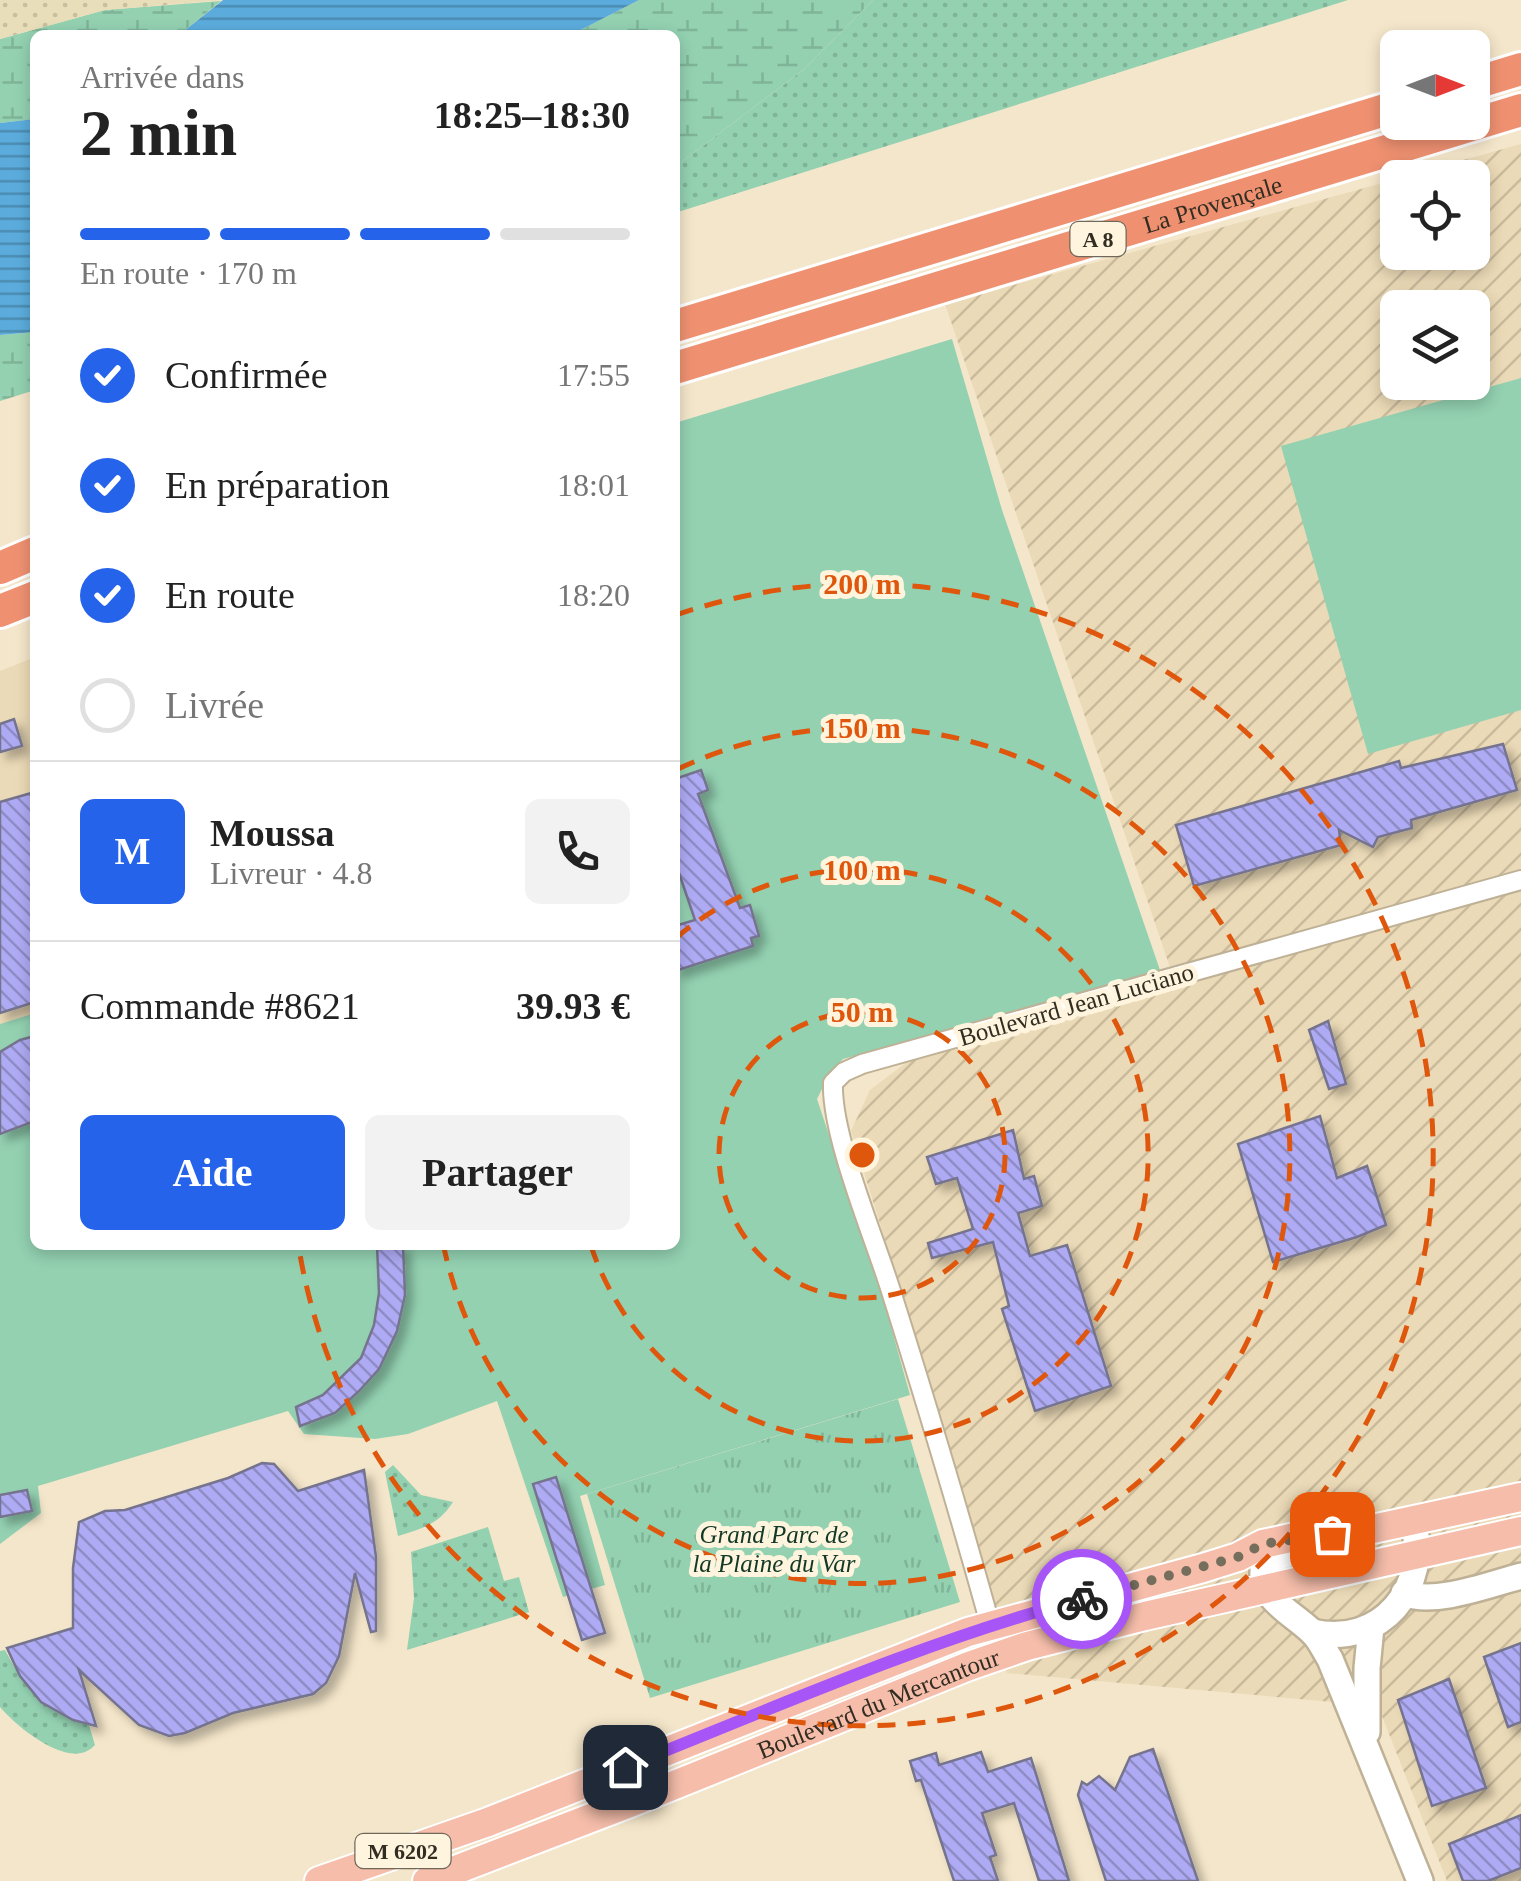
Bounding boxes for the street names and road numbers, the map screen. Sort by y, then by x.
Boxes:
street label: La Provençale [1140,171,1285,238]
road number: A 8 [1070,222,1126,256]
street label: Boulevard Jean Luciano [956,958,1197,1051]
street label: Boulevard du Mercantour [753,1643,1004,1764]
road number: M 6202 [356,1834,450,1868]

